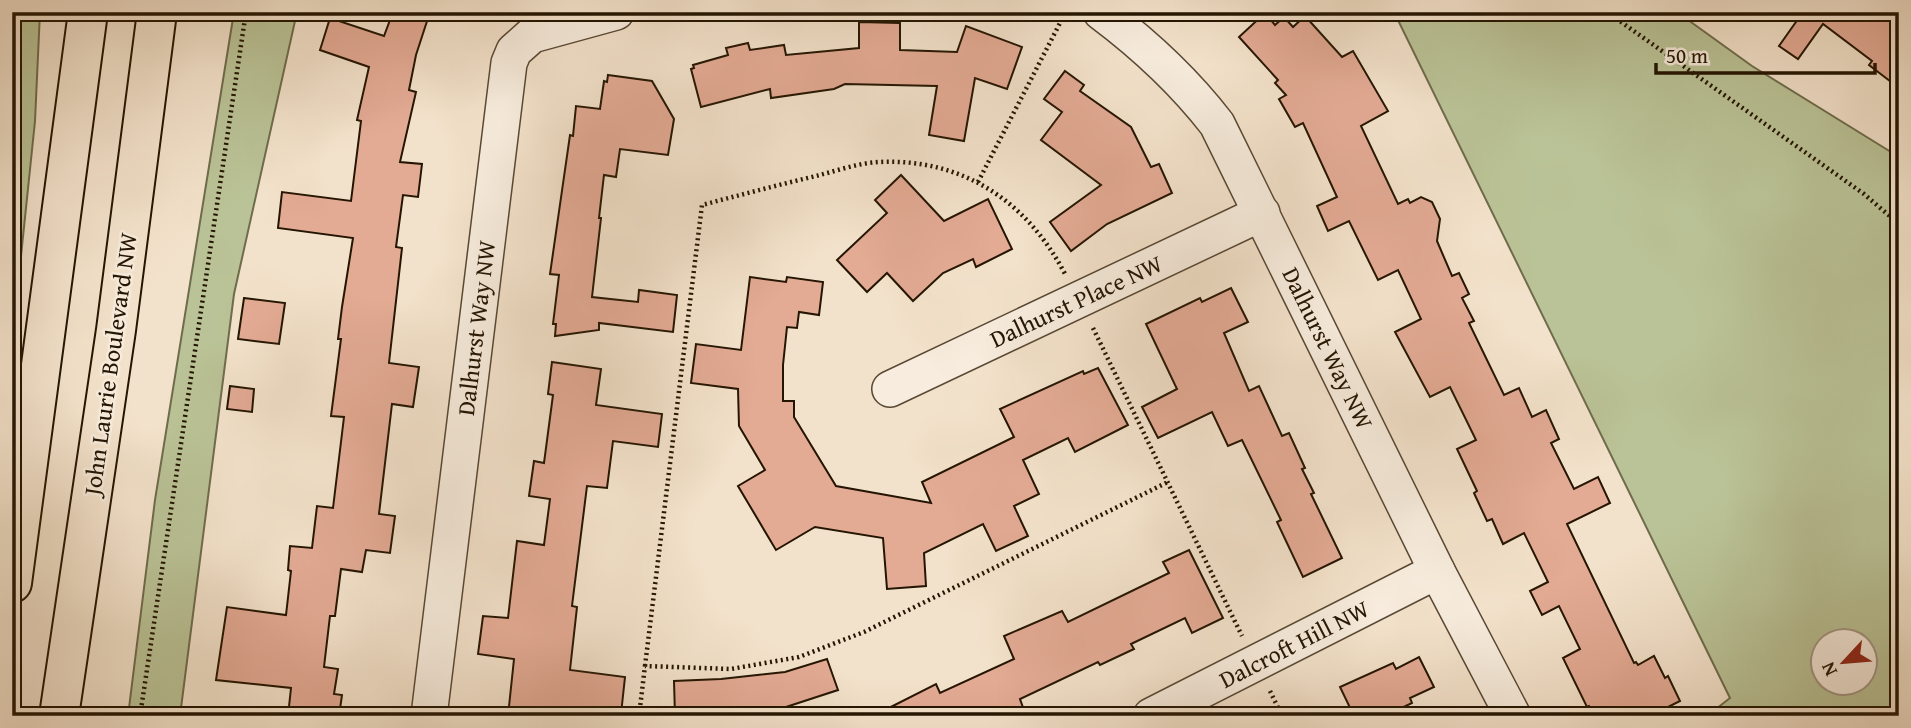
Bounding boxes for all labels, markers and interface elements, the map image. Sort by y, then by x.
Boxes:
scale bar [1656,32,1874,76]
text: 50 m [1666,40,1708,71]
street label: John Laurie Boulevard NW [74,230,146,500]
street label: Dalhurst Way NW [448,238,504,418]
street label: Dalhurst Place NW [984,245,1168,356]
street label: Dalhurst Way NW [1274,261,1383,435]
street label: Dalcroft Hill NW [1213,591,1376,697]
north arrow [1810,626,1880,696]
text: N [1813,657,1844,681]

